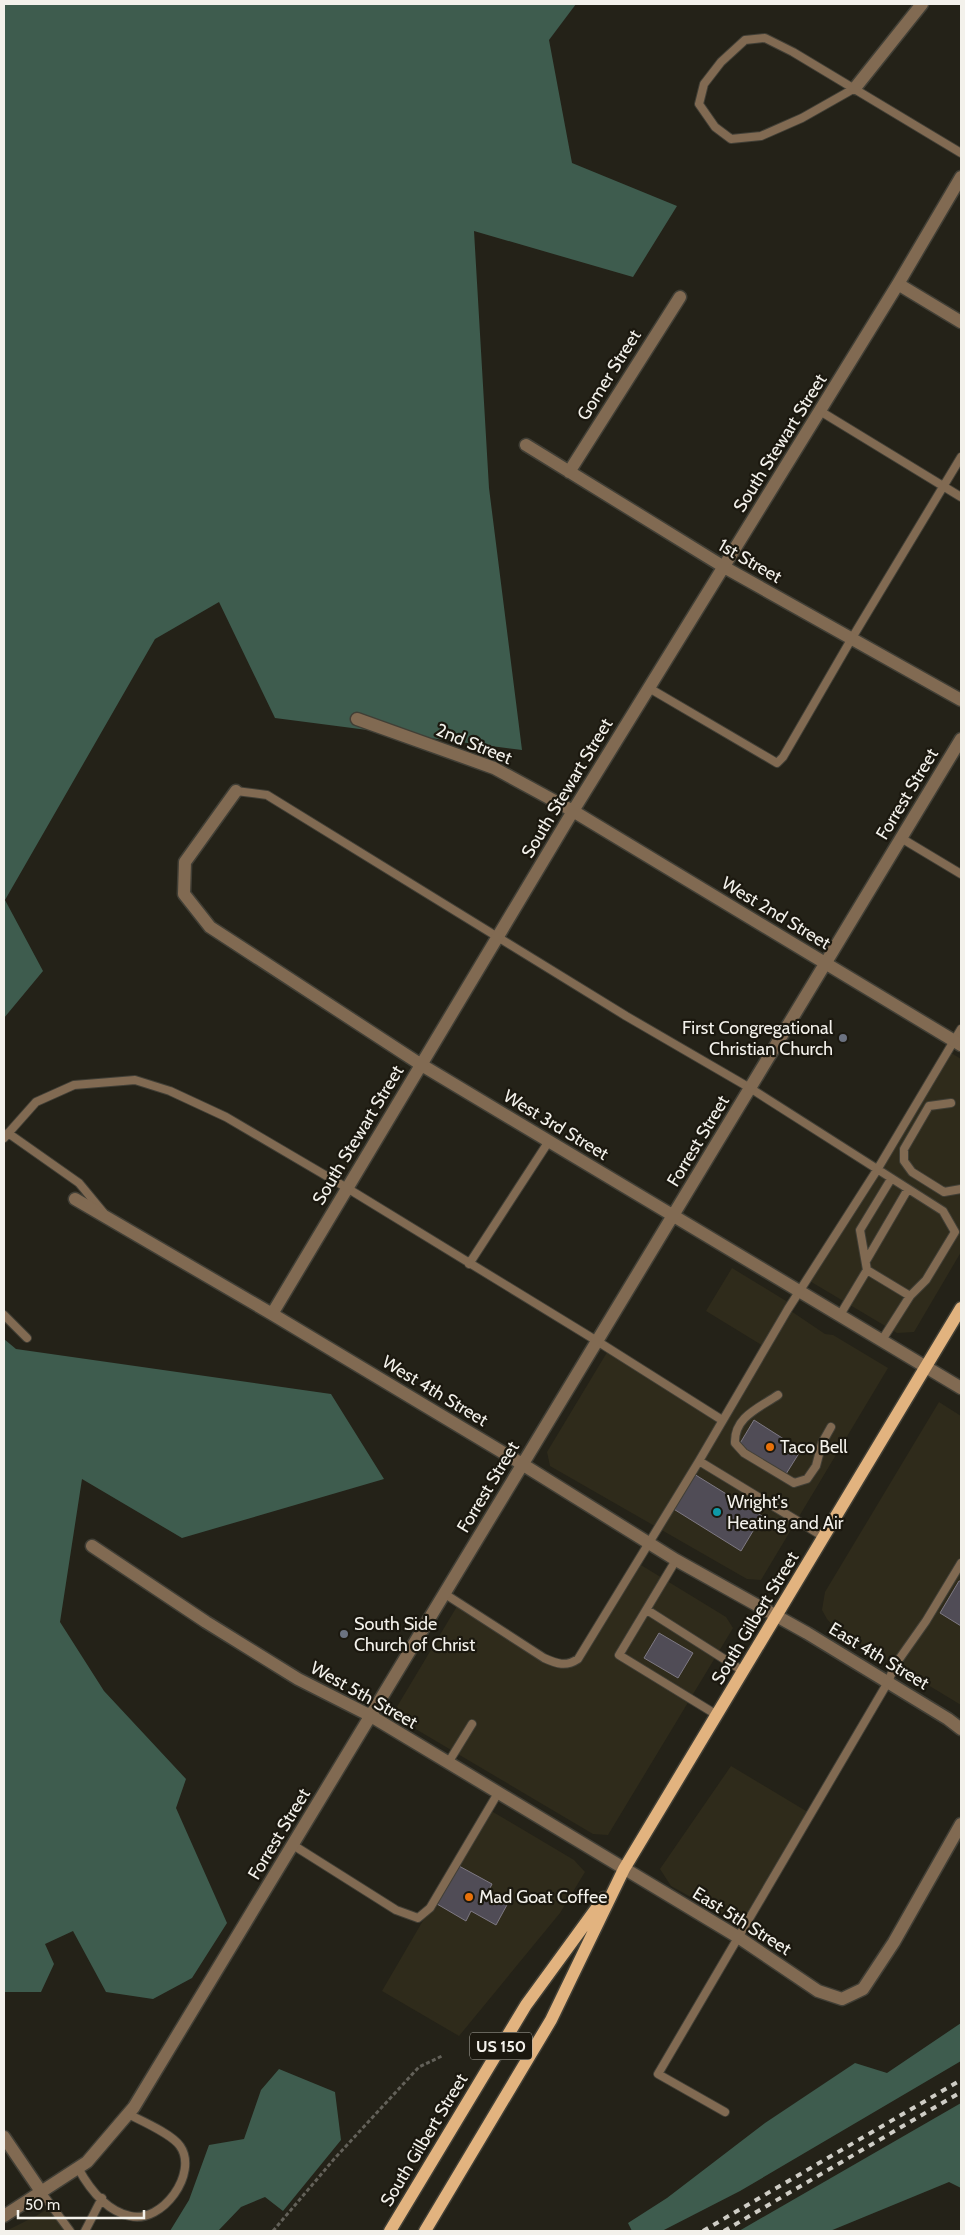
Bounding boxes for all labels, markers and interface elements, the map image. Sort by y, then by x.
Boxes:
street label: Gomer Street [572,326,646,424]
street label: South Stewart Street [729,370,831,516]
street label: 1st Street [714,534,786,588]
street label: South Stewart Street [517,714,617,862]
street label: 2nd Street [433,719,515,769]
street label: Forrest Street [871,744,943,844]
street label: West 2nd Street [718,872,834,954]
place label: First Congregational Christian Church [682,1017,834,1060]
marker: First Congregational Christian Church [837,1032,849,1044]
street label: South Stewart Street [308,1061,408,1209]
street label: West 3rd Street [500,1085,612,1165]
street label: Forrest Street [662,1091,734,1191]
street label: West 4th Street [378,1351,492,1431]
place label: Taco Bell [780,1436,848,1458]
street label: Forrest Street [452,1437,524,1537]
marker: Taco Bell [764,1441,776,1453]
place label: Wright's Heating and Air [727,1491,844,1534]
marker: Wright's Heating and Air [711,1506,723,1518]
street label: South Gilbert Street [707,1548,803,1688]
place label: South Side Church of Christ [354,1613,475,1656]
street label: East 4th Street [825,1618,933,1694]
marker: South Side Church of Christ [338,1628,350,1640]
street label: West 5th Street [307,1657,421,1733]
street label: Forrest Street [243,1784,315,1884]
street label: East 5th Street [689,1882,795,1960]
place label: Mad Goat Coffee [479,1886,608,1908]
marker: Mad Goat Coffee [463,1891,475,1903]
road number: US 150 [470,2032,532,2060]
street label: South Gilbert Street [376,2070,472,2210]
scale bar [18,2188,144,2220]
text: 50 m [25,2196,60,2214]

